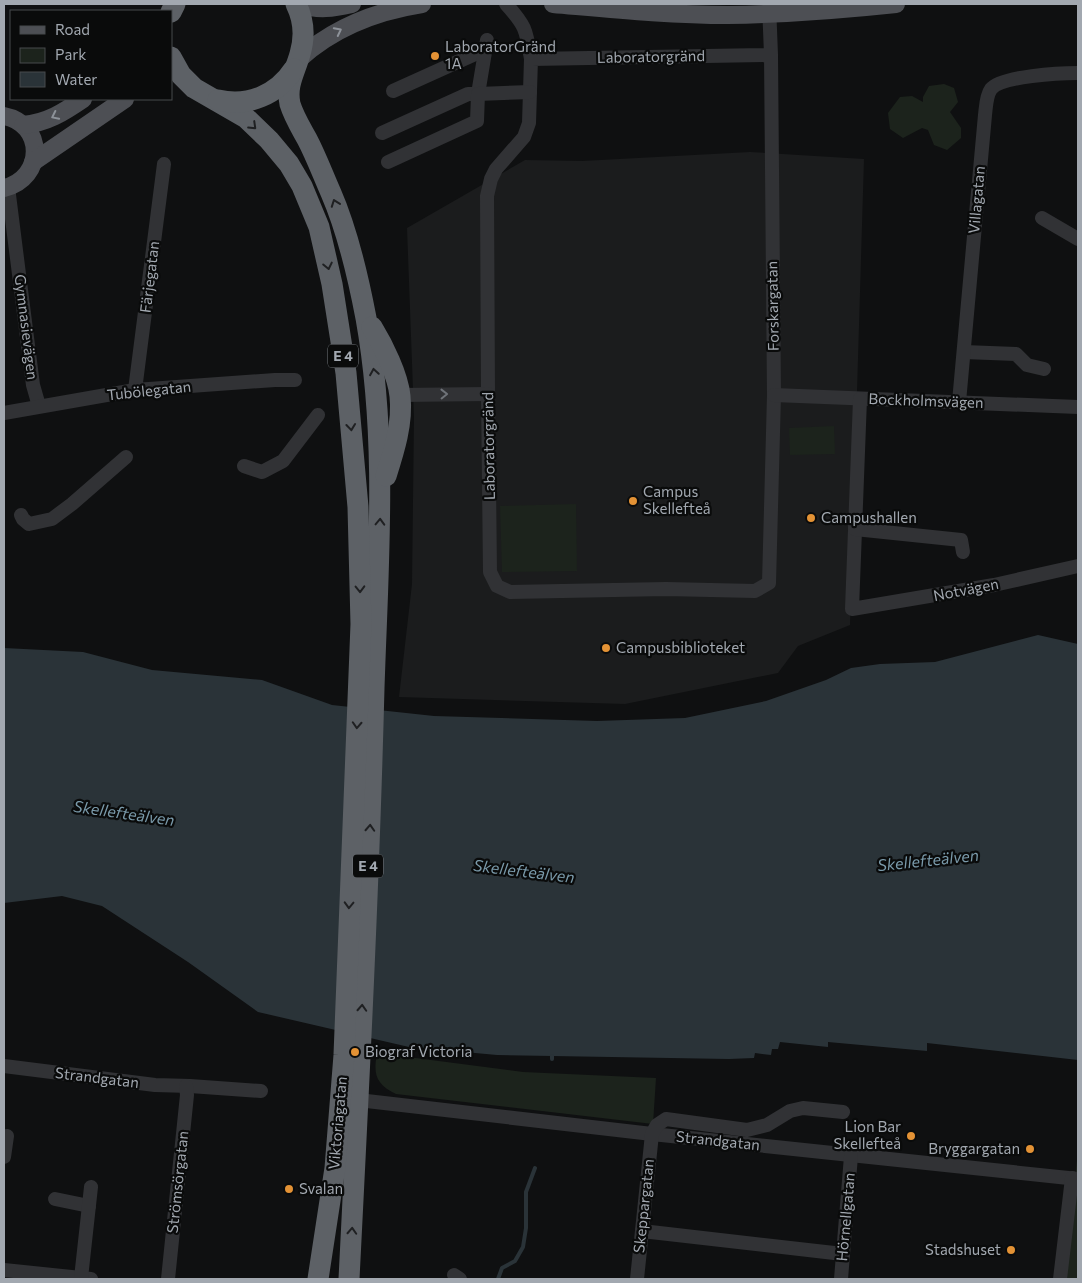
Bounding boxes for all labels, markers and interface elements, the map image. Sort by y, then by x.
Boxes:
legend [10,10,172,100]
text: Road [55,20,90,38]
one-way arrow [333,27,342,37]
place label: LaboratorGränd 1A [445,37,556,72]
text: Park [55,45,86,63]
street label: Laboratorgränd [597,46,705,66]
marker: LaboratorGränd 1A [429,50,441,62]
text: Water [55,70,97,88]
one-way arrow [51,110,60,121]
one-way arrow [248,120,257,129]
street label: Villagatan [964,165,988,235]
one-way arrow [331,199,341,208]
street label: Färjegatan [136,240,162,314]
street label: Forskargatan [762,261,782,351]
one-way arrow [322,262,333,270]
street label: Gymnasievägen [12,273,42,381]
road number: E 4 [328,344,358,368]
one-way arrow [369,368,379,377]
street label: Tubölegatan [106,377,192,403]
one-way arrow [440,389,448,400]
street label: Bockholmsvägen [868,389,984,411]
street label: Laboratorgränd [478,392,498,500]
one-way arrow [345,423,356,431]
place label: Campus Skellefteå [643,482,711,517]
marker: Campus Skellefteå [627,495,639,507]
place label: Campushallen [821,508,917,526]
marker: Campushallen [805,512,817,524]
one-way arrow [375,518,385,526]
street label: Notvägen [932,574,1000,604]
one-way arrow [355,586,365,593]
place label: Campusbiblioteket [616,638,745,656]
marker: Campusbiblioteket [600,642,612,654]
one-way arrow [351,721,362,729]
water label: Skellefteälven [72,796,176,829]
one-way arrow [364,824,375,832]
water label: Skellefteälven [876,845,980,874]
road number: E 4 [353,854,383,878]
water label: Skellefteälven [472,855,576,886]
one-way arrow [344,901,355,909]
one-way arrow [356,1003,367,1011]
place label: Biograf Victoria [365,1042,472,1060]
marker: Biograf Victoria [349,1046,361,1058]
street label: Strandgatan [54,1063,140,1091]
street label: Viktoriagatan [324,1076,350,1170]
place label: Lion Bar Skellefteå [833,1117,901,1152]
street label: Strandgatan [675,1127,761,1153]
street label: Strömsörgatan [163,1130,191,1234]
marker: Lion Bar Skellefteå [905,1130,917,1142]
place label: Bryggargatan [928,1139,1020,1157]
marker: Bryggargatan [1024,1143,1036,1155]
street label: Skeppargatan [629,1158,657,1254]
street label: Hörnellgatan [832,1172,858,1262]
place label: Svalan [299,1179,343,1197]
marker: Svalan [283,1183,295,1195]
one-way arrow [346,1226,357,1234]
place label: Stadshuset [925,1240,1001,1258]
marker: Stadshuset [1005,1244,1017,1256]

